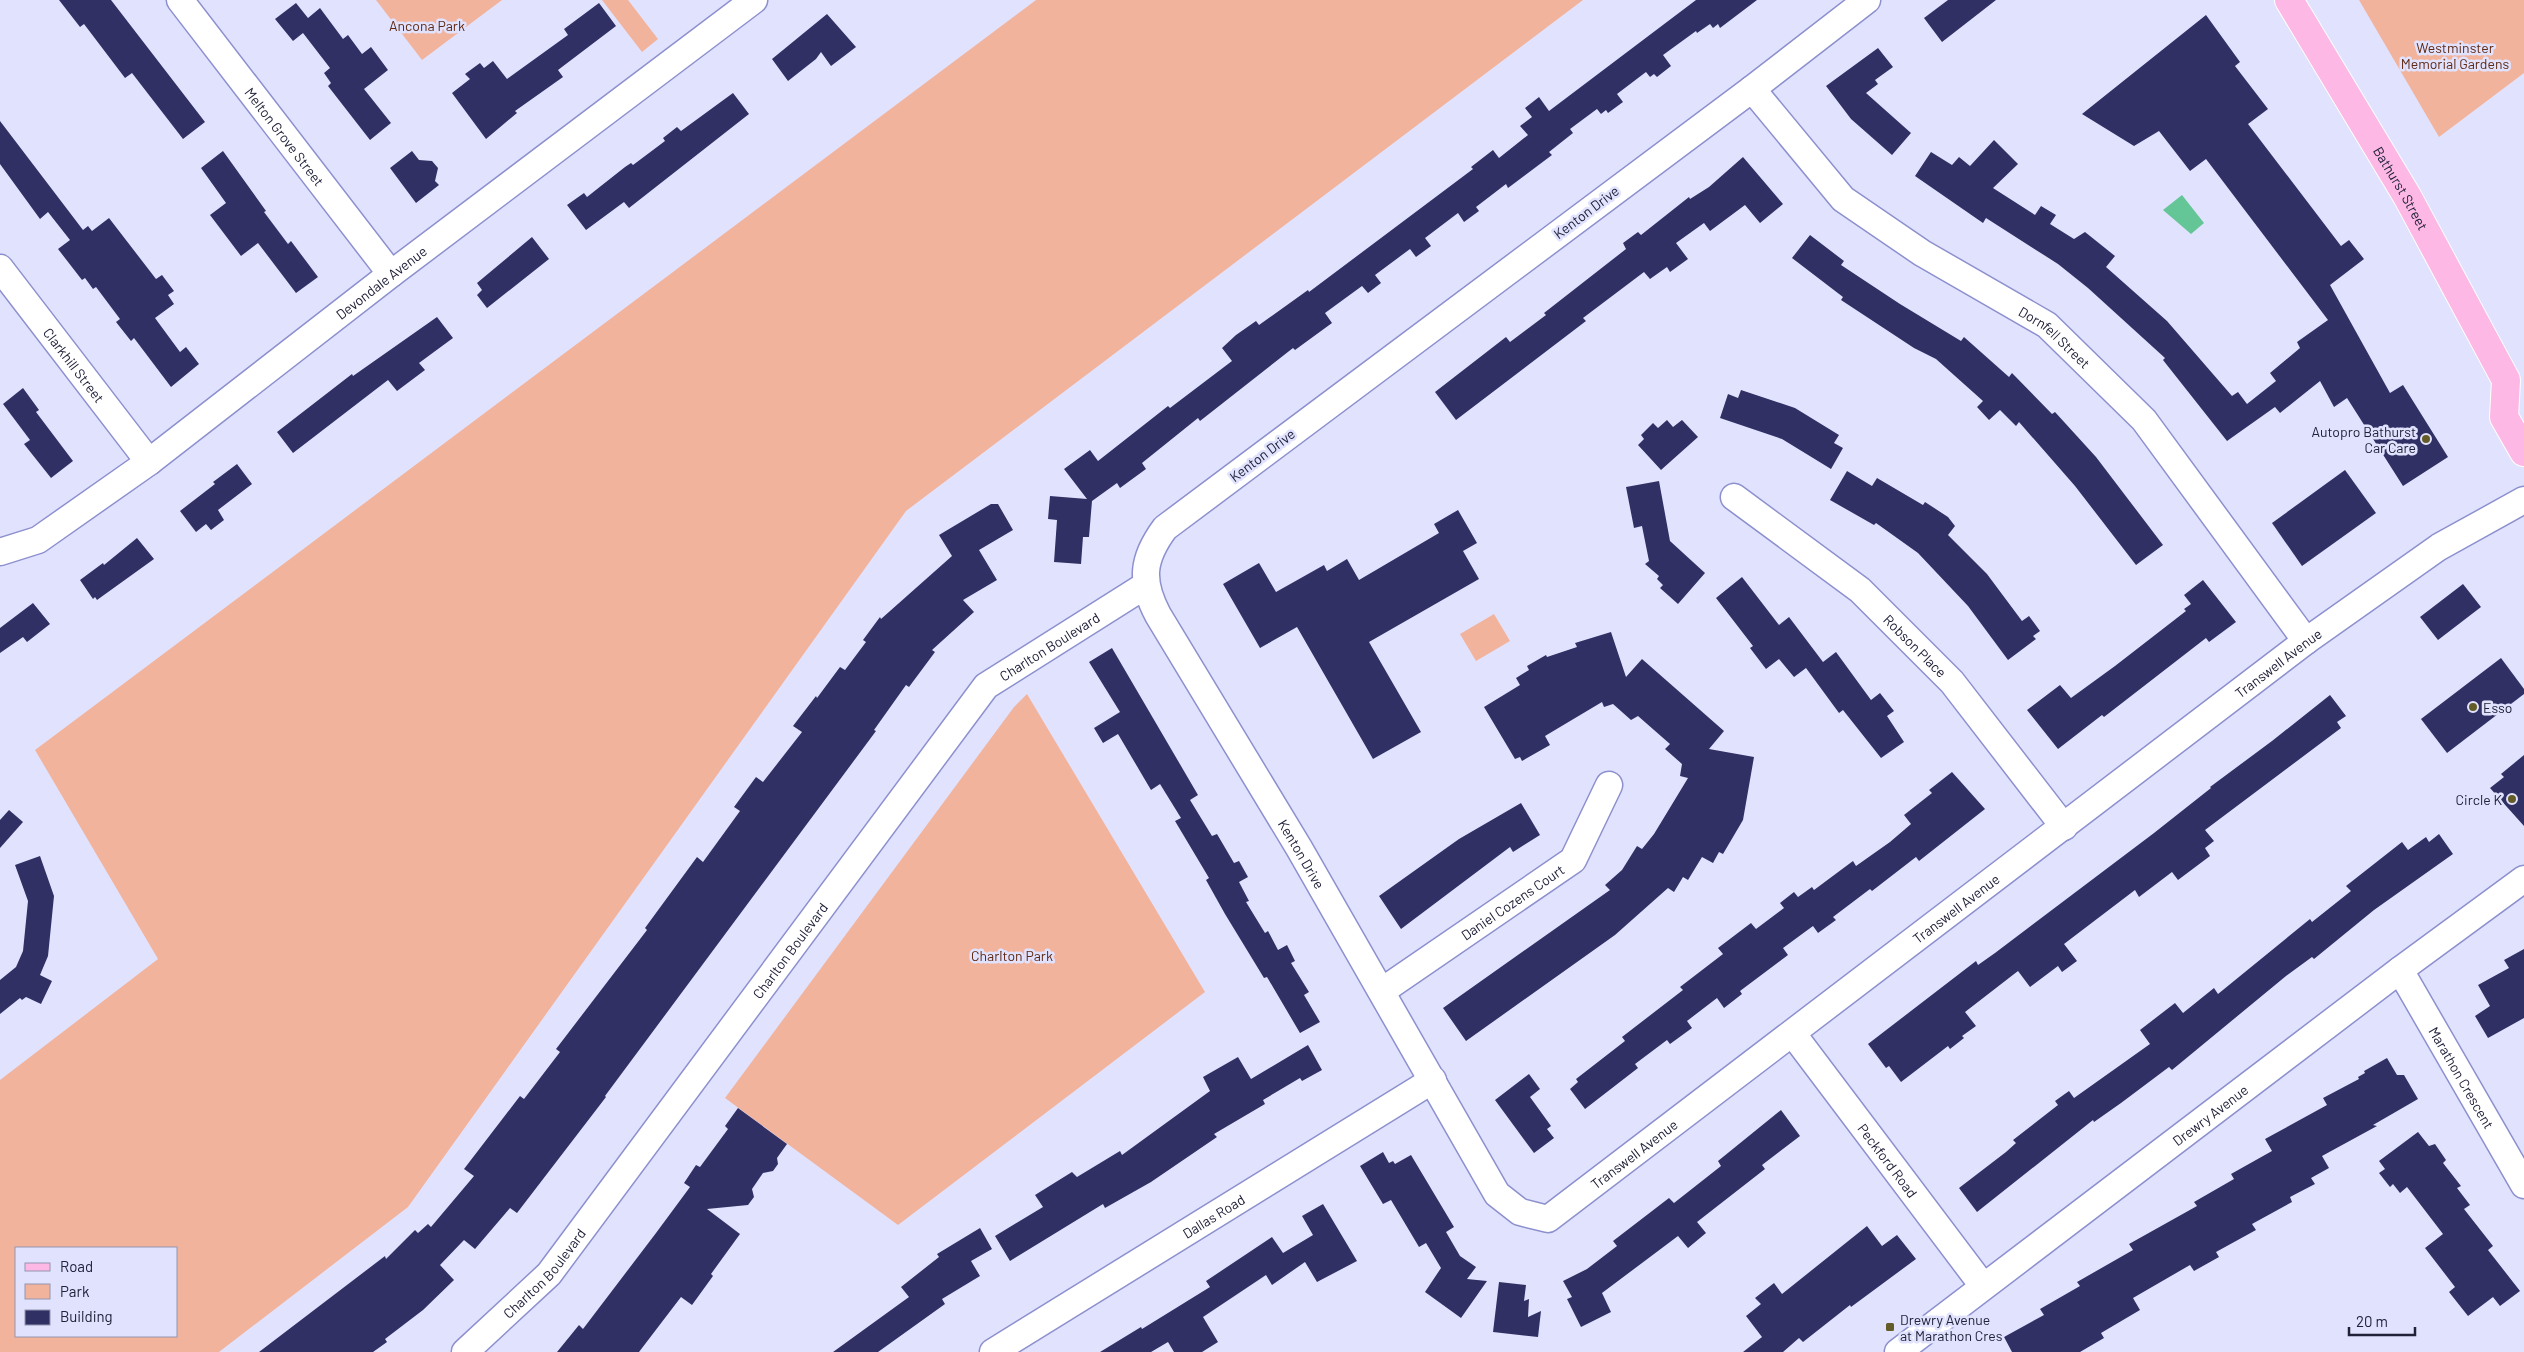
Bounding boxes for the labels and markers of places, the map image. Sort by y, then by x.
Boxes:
place label: Autopro Bathurst Car Care [2311,423,2416,456]
marker: Autopro Bathurst Car Care [2420,433,2432,445]
place label: Esso [2483,699,2512,716]
marker: Esso [2467,701,2479,713]
place label: Circle K [2456,791,2502,808]
marker: Circle K [2506,793,2518,805]
place label: Drewry Avenue at Marathon Cres [1900,1311,2003,1344]
marker: Drewry Avenue at Marathon Cres [1884,1321,1896,1333]

